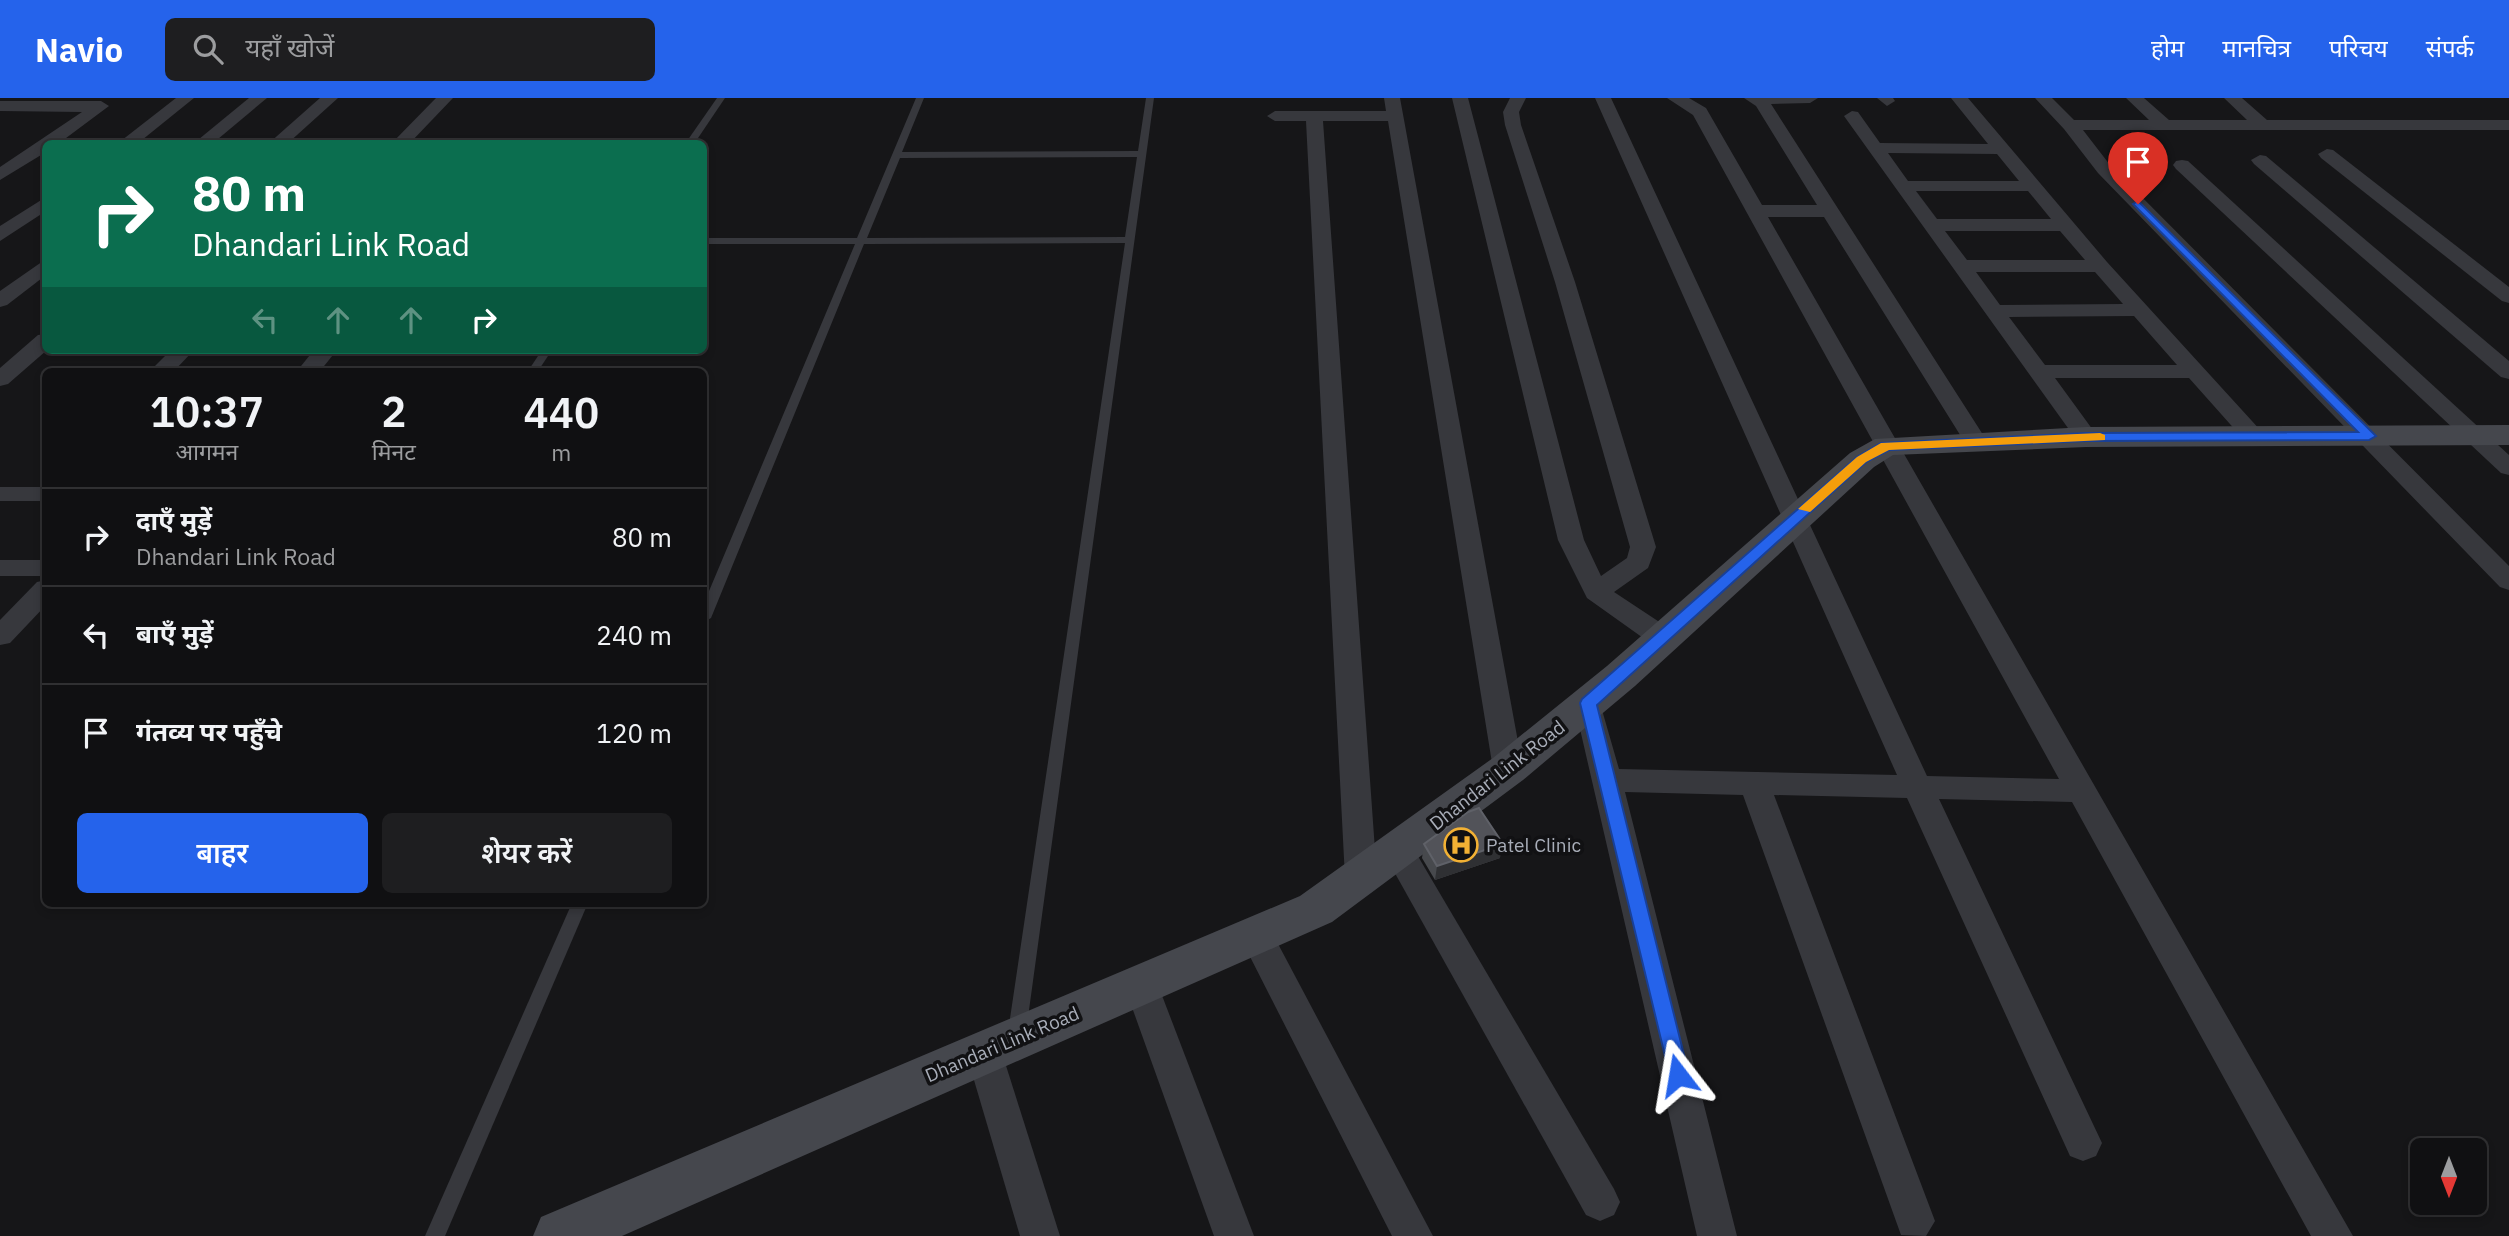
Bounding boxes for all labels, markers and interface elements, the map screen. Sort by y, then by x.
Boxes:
search box [165,18,655,81]
text: Navio [35,28,123,71]
icon: search [189,30,227,68]
text: यहाँ खोजें [245,30,334,64]
text: होम [2151,32,2184,64]
text: मानचित्र [2222,32,2291,64]
text: परिचय [2329,32,2388,64]
text: संपर्क [2426,32,2474,64]
pin [2108,132,2168,204]
icon: arrive [2119,143,2157,181]
text: 80 m [192,161,306,224]
icon: right [77,168,168,259]
text: Dhandari Link Road [192,223,470,265]
icon: left [246,301,284,339]
icon: ahead [319,301,357,339]
icon: ahead [392,301,430,339]
icon: right [465,301,503,339]
text: 10:37 [150,384,264,439]
text: 2 [381,384,406,439]
text: 440 [524,385,599,440]
text: आगमन [175,436,238,466]
text: मिनट [372,436,416,466]
text: m [551,437,571,467]
text: दाएँ मुड़ें [136,503,212,537]
icon: right [77,518,115,556]
text: 80 m [612,520,672,554]
text: Dhandari Link Road [136,541,336,571]
icon: left [77,616,115,654]
text: बाएँ मुड़ें [136,616,213,650]
text: 240 m [596,618,672,652]
icon: arrive [77,714,115,752]
text: गंतव्य पर पहुँचे [136,714,282,748]
street label: Dhandari Link Road [1425,715,1569,835]
text: 120 m [596,716,672,750]
button: बाहर [77,813,368,893]
button: शेयर करें [382,813,672,893]
hospital icon: Patel Clinic [1442,826,1480,864]
place label: Patel Clinic [1486,833,1581,857]
street label: Dhandari Link Road [921,1001,1083,1087]
position arrow [1641,1038,1715,1112]
north arrow [2410,1138,2487,1214]
map controls [2410,1138,2487,1215]

